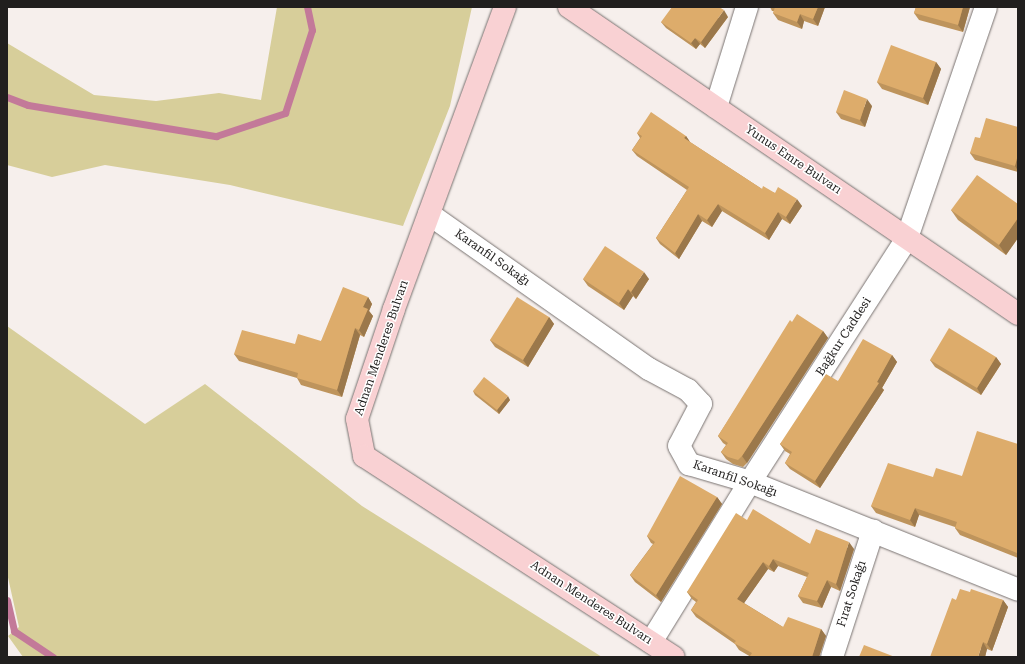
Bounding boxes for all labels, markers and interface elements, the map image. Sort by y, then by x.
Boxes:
street label: Yunus Emre Bulvarı [742,122,844,198]
street label: Karanfil Sokağı [452,227,532,289]
street label: Adnan Menderes Bulvarı [352,278,412,418]
street label: Bağkur Caddesi [813,295,875,379]
street label: Karanfil Sokağı [691,458,779,500]
street label: Adnan Menderes Bulvarı [527,558,655,648]
street label: Fırat Sokağı [834,559,870,629]

